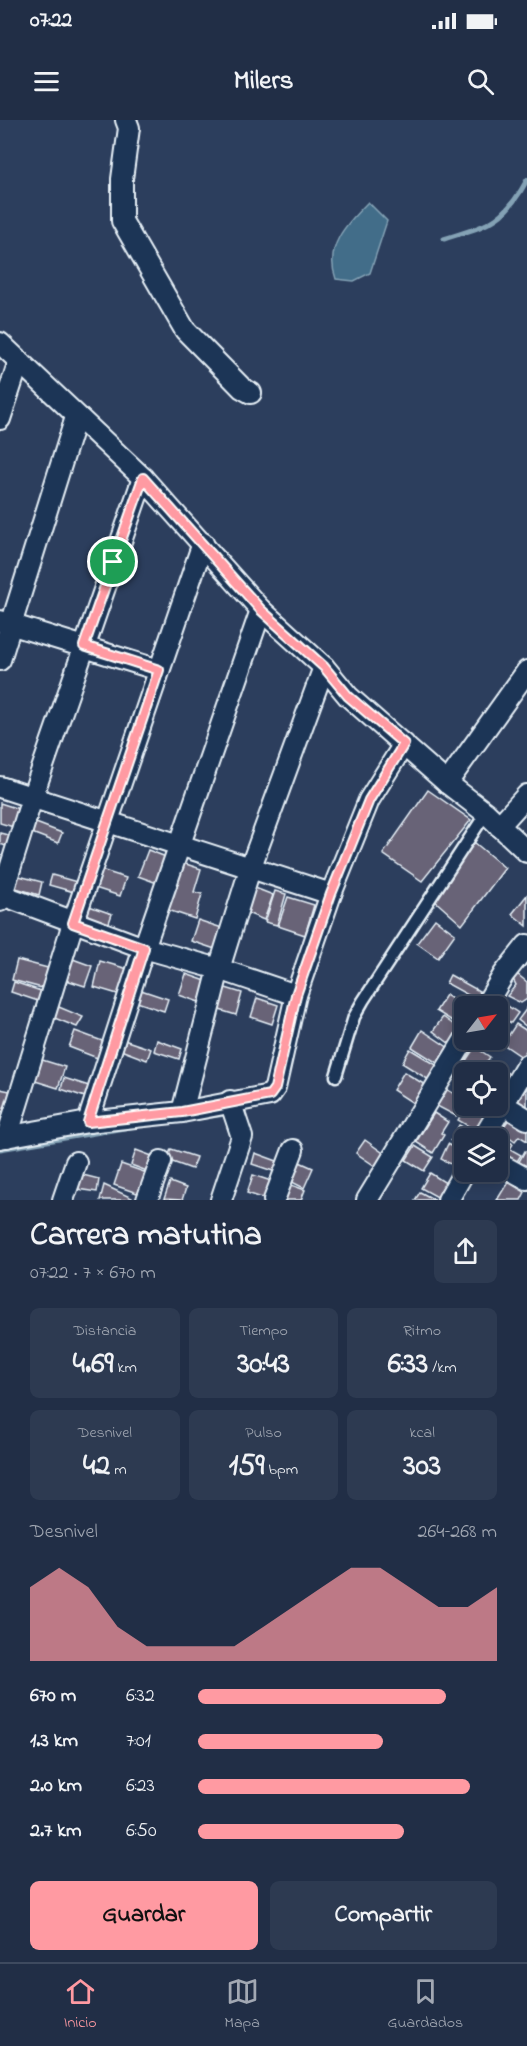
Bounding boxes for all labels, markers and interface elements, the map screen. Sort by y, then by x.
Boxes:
text: 07:22 [30,5,72,37]
text: Milers [234,62,294,101]
icon: menu [30,65,63,98]
icon: search [464,65,497,98]
pin [87,536,138,587]
icon: arrive [96,545,129,578]
north arrow [454,996,508,1050]
map controls [454,996,508,1182]
button: locate [454,1062,508,1116]
button: layers [454,1128,508,1182]
text: Carrera matutina [30,1212,262,1260]
button: share [434,1220,497,1283]
text: 07:22 · 7 × 670 m [30,1259,156,1288]
text: Distancia [73,1319,136,1343]
text: Tiempo [239,1319,288,1343]
text: Ritmo [403,1319,441,1343]
text: 4.69 [73,1343,113,1387]
text: 30:43 [237,1343,290,1387]
text: 6:33 [388,1343,428,1387]
text: km [113,1356,137,1380]
text: /km [428,1356,457,1380]
text: Desnivel [78,1421,132,1445]
text: Pulso [245,1421,282,1445]
text: kcal [409,1421,435,1445]
text: 42 [83,1445,110,1489]
text: 159 [229,1445,265,1489]
text: 303 [403,1445,441,1489]
text: m [110,1458,127,1482]
text: bpm [265,1458,298,1482]
text: Desnivel [30,1518,98,1547]
text: 264–268 m [418,1518,497,1547]
text: 670 m [30,1682,76,1711]
text: 6:32 [126,1682,155,1711]
text: 1.3 km [30,1727,78,1756]
text: 7:01 [126,1727,151,1756]
text: 2.0 km [30,1772,82,1801]
text: 6:23 [126,1772,155,1801]
text: 2.7 km [30,1817,82,1846]
text: 6:50 [126,1817,157,1846]
button: Guardar [30,1881,258,1950]
button: Compartir [270,1881,497,1950]
tab: Inicio [64,1975,97,2035]
tab: Mapa [224,1975,260,2035]
tab: Guardados [387,1975,463,2035]

